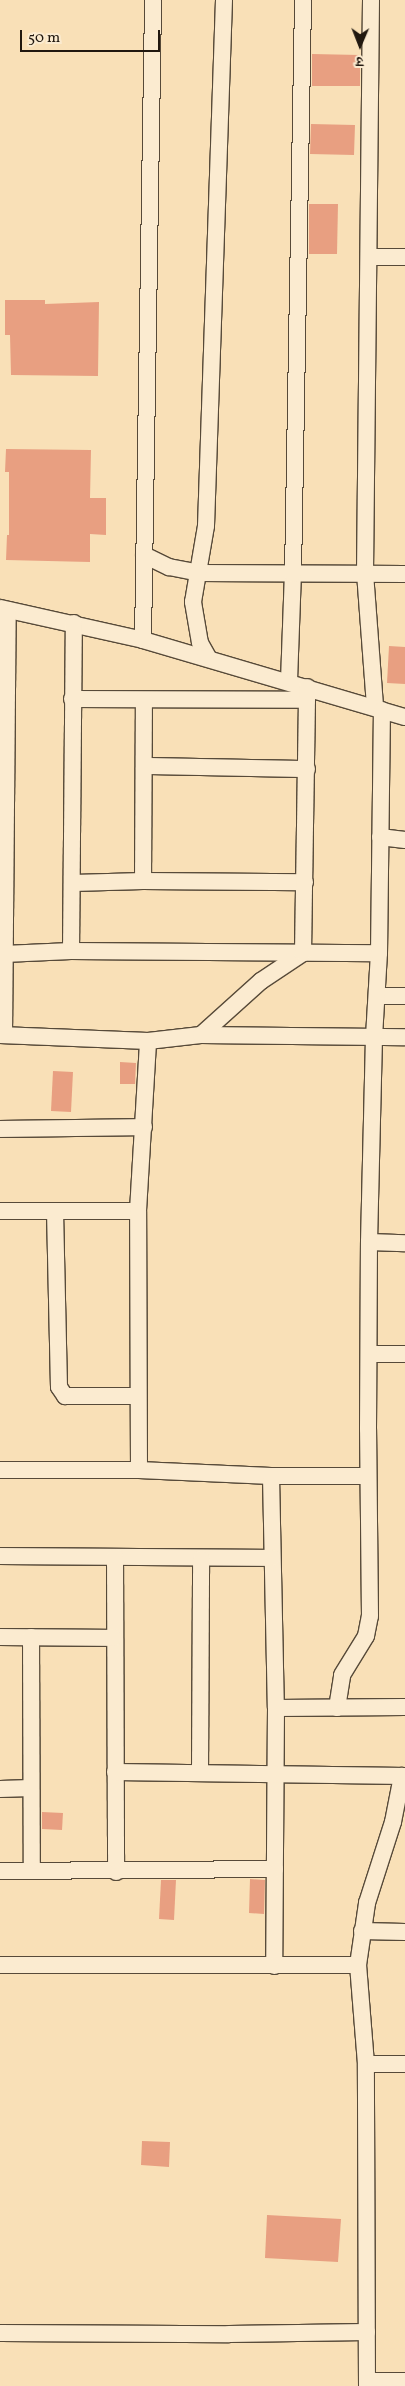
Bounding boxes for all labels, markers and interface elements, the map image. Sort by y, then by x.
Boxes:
scale bar [22,20,162,52]
north arrow [335,20,385,70]
text: 50 m [28,28,60,49]
text: उ [356,51,363,70]

